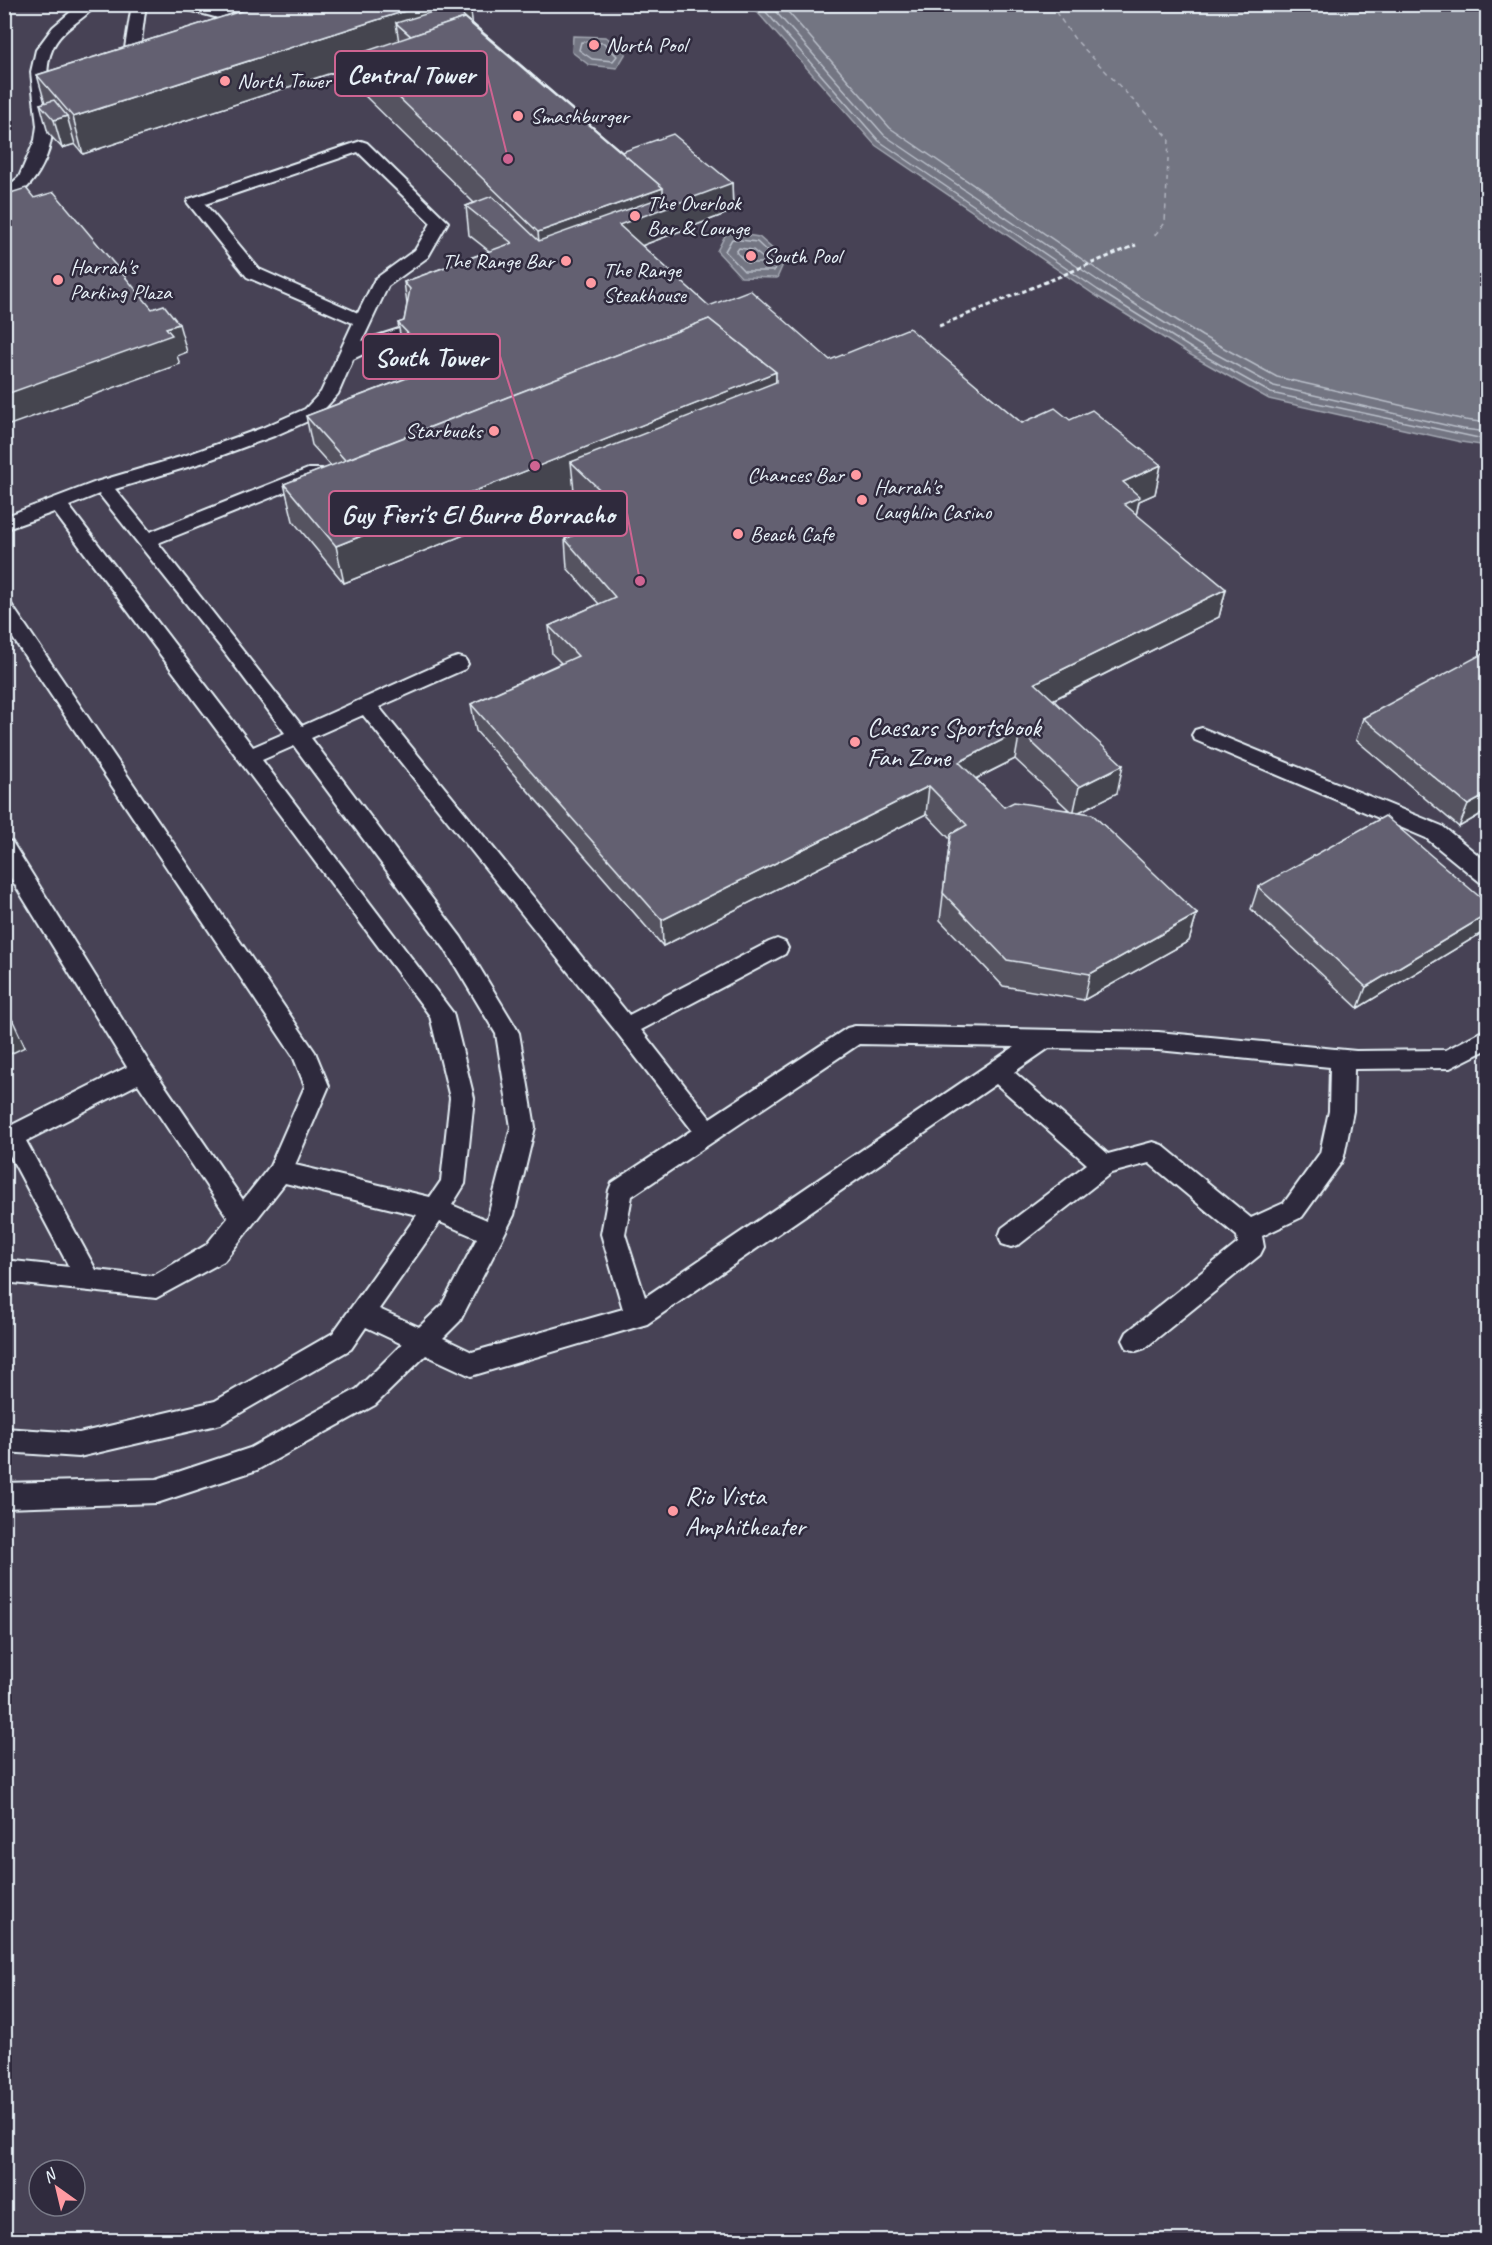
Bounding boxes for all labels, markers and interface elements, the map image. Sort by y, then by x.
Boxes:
place label: North Pool [606,31,691,59]
marker: North Pool [587,38,601,52]
callout: Central Tower [335,51,487,96]
text: Central Tower [347,57,478,91]
place label: North Tower [237,67,333,95]
marker: North Tower [218,74,232,88]
place label: Smashburger [530,102,631,130]
marker: Smashburger [511,109,525,123]
place label: The Overlook Bar & Lounge [647,189,751,242]
marker: The Overlook Bar & Lounge [628,209,642,223]
place label: South Pool [763,242,845,270]
place label: The Range Bar [442,247,556,275]
marker: South Pool [744,249,758,263]
place label: Harrah's Parking Plaza [70,253,173,306]
marker: The Range Bar [559,254,573,268]
place label: The Range Steakhouse [603,256,688,309]
marker: Harrah's Parking Plaza [51,273,65,287]
marker: The Range Steakhouse [584,276,598,290]
callout: South Tower [363,334,500,379]
text: South Tower [374,340,491,374]
place label: Starbucks [405,417,484,445]
marker: Starbucks [487,424,501,438]
place label: Chances Bar [747,461,846,489]
marker: Chances Bar [849,468,863,482]
place label: Harrah's Laughlin Casino [874,473,992,526]
callout: Guy Fieri's El Burro Borracho [329,491,627,536]
marker: Harrah's Laughlin Casino [855,493,869,507]
text: Guy Fieri's El Burro Borracho [341,497,617,531]
place label: Beach Cafe [750,520,836,548]
marker: Beach Cafe [731,527,745,541]
place label: Caesars Sportsbook Fan Zone [867,711,1043,774]
marker: Caesars Sportsbook Fan Zone [848,735,862,749]
place label: Rio Vista Amphitheater [685,1480,808,1543]
marker: Rio Vista Amphitheater [666,1504,680,1518]
north arrow [27,2158,87,2218]
text: N [39,2164,61,2187]

